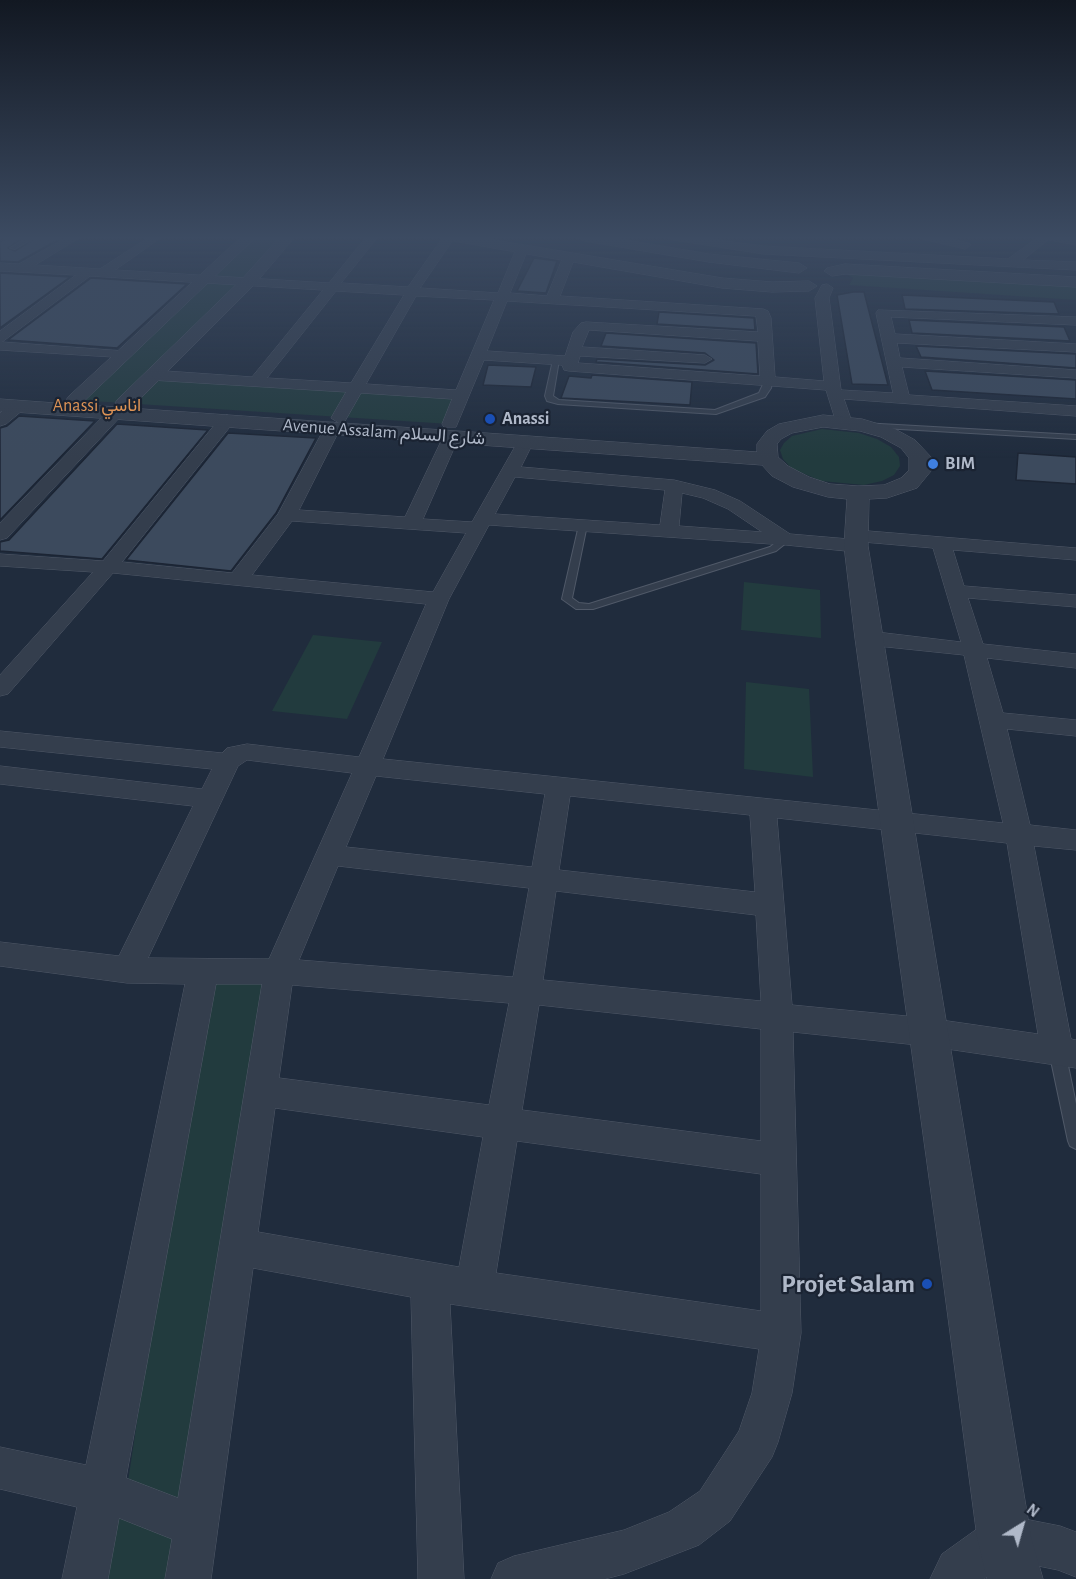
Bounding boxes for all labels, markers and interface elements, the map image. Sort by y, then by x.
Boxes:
district label: Anassi اناسي [53,395,141,417]
place label: Anassi [502,408,549,430]
marker: Anassi [483,412,497,426]
street label: Avenue Assalam شارع السلام [282,414,486,450]
place label: BIM [945,453,975,475]
marker: BIM [926,457,940,471]
place label: Projet Salam [781,1268,915,1300]
marker: Projet Salam [920,1277,934,1291]
north arrow [992,1495,1052,1555]
text: N [1024,1501,1042,1520]

